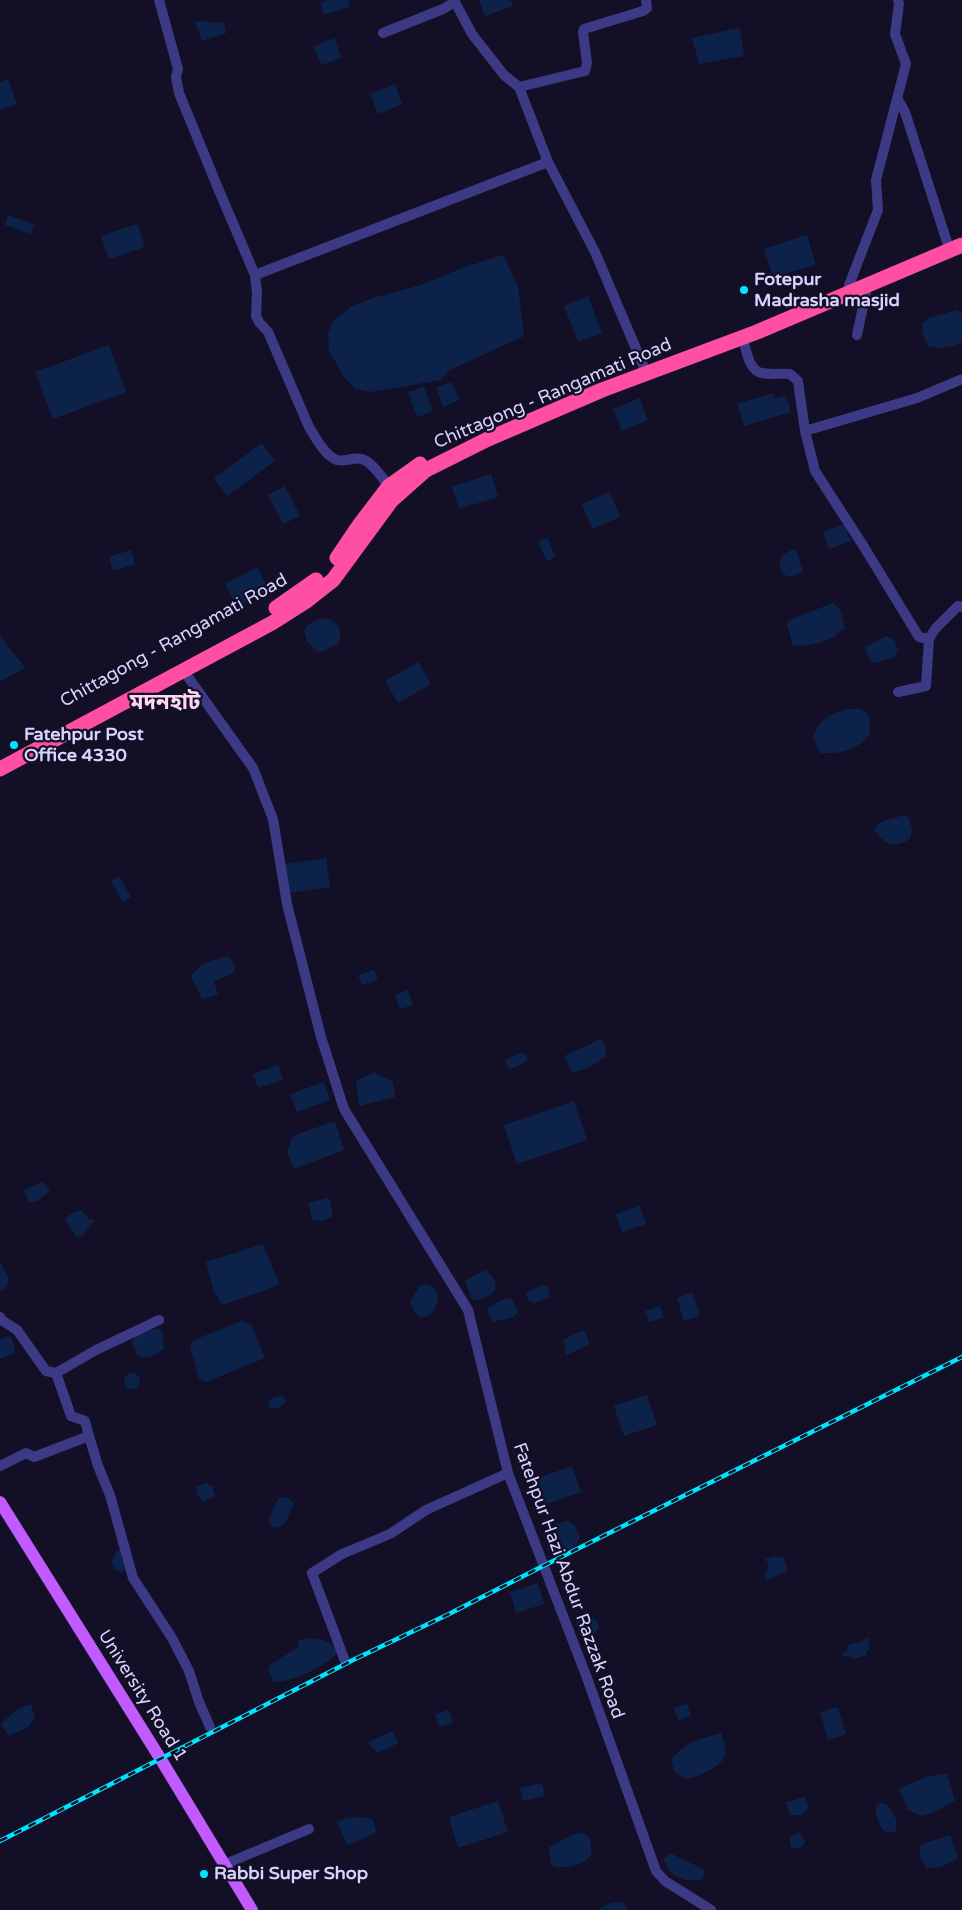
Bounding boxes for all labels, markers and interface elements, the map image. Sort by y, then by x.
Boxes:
place label: Fotepur Madrasha masjid [754,269,900,312]
marker: Fotepur Madrasha masjid [738,284,750,296]
street label: Chittagong - Rangamati Road [431,334,675,454]
street label: Chittagong - Rangamati Road [57,569,291,713]
district label: মদনহাট [130,690,200,716]
place label: Fatehpur Post Office 4330 [24,724,144,766]
marker: Fatehpur Post Office 4330 [8,739,20,751]
street label: Fatehpur Hazi Abdur Razzak Road [508,1440,628,1722]
street label: University Road 1 [93,1626,191,1766]
place label: Rabbi Super Shop [214,1863,368,1885]
marker: Rabbi Super Shop [198,1868,210,1880]

